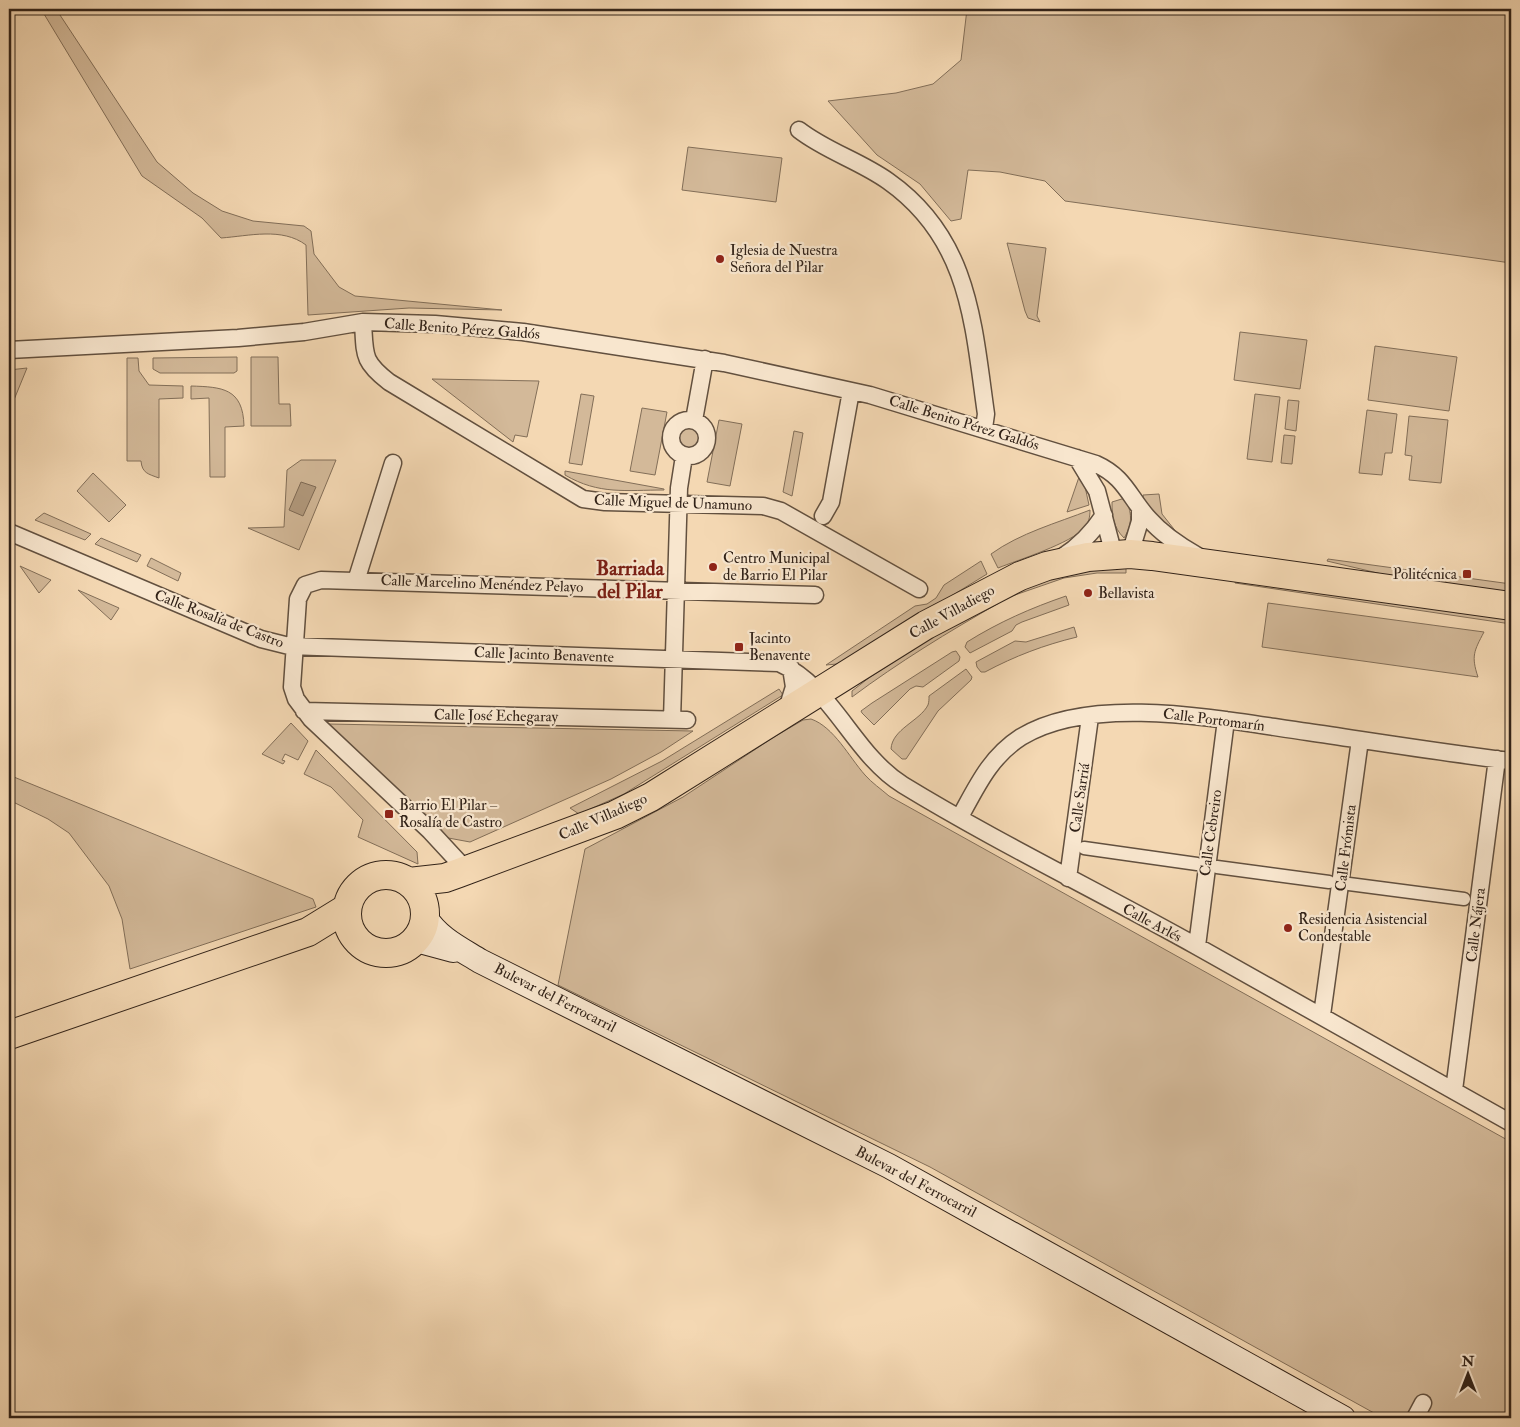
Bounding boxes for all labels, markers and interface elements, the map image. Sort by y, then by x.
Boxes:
place label: Iglesia de Nuestra Señora del Pilar [730,241,838,277]
marker: Iglesia de Nuestra Señora del Pilar [714,253,726,265]
street label: Calle Benito Pérez Galdós [383,314,541,344]
street label: Calle Benito Pérez Galdós [887,391,1041,455]
street label: Calle Miguel de Unamuno [594,491,752,515]
place label: Centro Municipal de Barrio El Pilar [723,549,830,585]
district label: Barriada del Pilar [596,556,665,604]
marker: Centro Municipal de Barrio El Pilar [707,561,719,573]
place label: Politécnica [1393,565,1458,584]
marker: Politécnica [1461,568,1473,580]
street label: Calle Marcelino Menéndez Pelayo [380,571,584,597]
street label: Calle Villadiego [906,581,998,643]
place label: Bellavista [1098,584,1155,603]
street label: Calle Rosalía de Castro [152,586,286,652]
marker: Bellavista [1082,587,1094,599]
place label: Jacinto Benavente [748,629,810,665]
marker: Jacinto Benavente [733,641,745,653]
street label: Calle Jacinto Benavente [474,643,614,668]
street label: Calle Portomarín [1162,704,1266,736]
street label: Calle José Echegaray [434,705,559,728]
street label: Calle Sarriá [1066,761,1094,834]
street label: Calle Cebreiro [1196,788,1226,878]
street label: Calle Villadiego [556,789,650,845]
place label: Barrio El Pilar – Rosalía de Castro [399,796,502,832]
street label: Calle Frómista [1331,802,1361,893]
marker: Barrio El Pilar – Rosalía de Castro [383,808,395,820]
street label: Calle Nájera [1462,886,1490,963]
street label: Calle Arlés [1119,899,1185,947]
place label: Residencia Asistencial Condestable [1298,910,1428,946]
marker: Residencia Asistencial Condestable [1282,922,1294,934]
street label: Bulevar del Ferrocarril [491,959,619,1037]
street label: Bulevar del Ferrocarril [852,1142,980,1222]
north arrow [1442,1350,1492,1400]
text: N [1461,1353,1475,1370]

